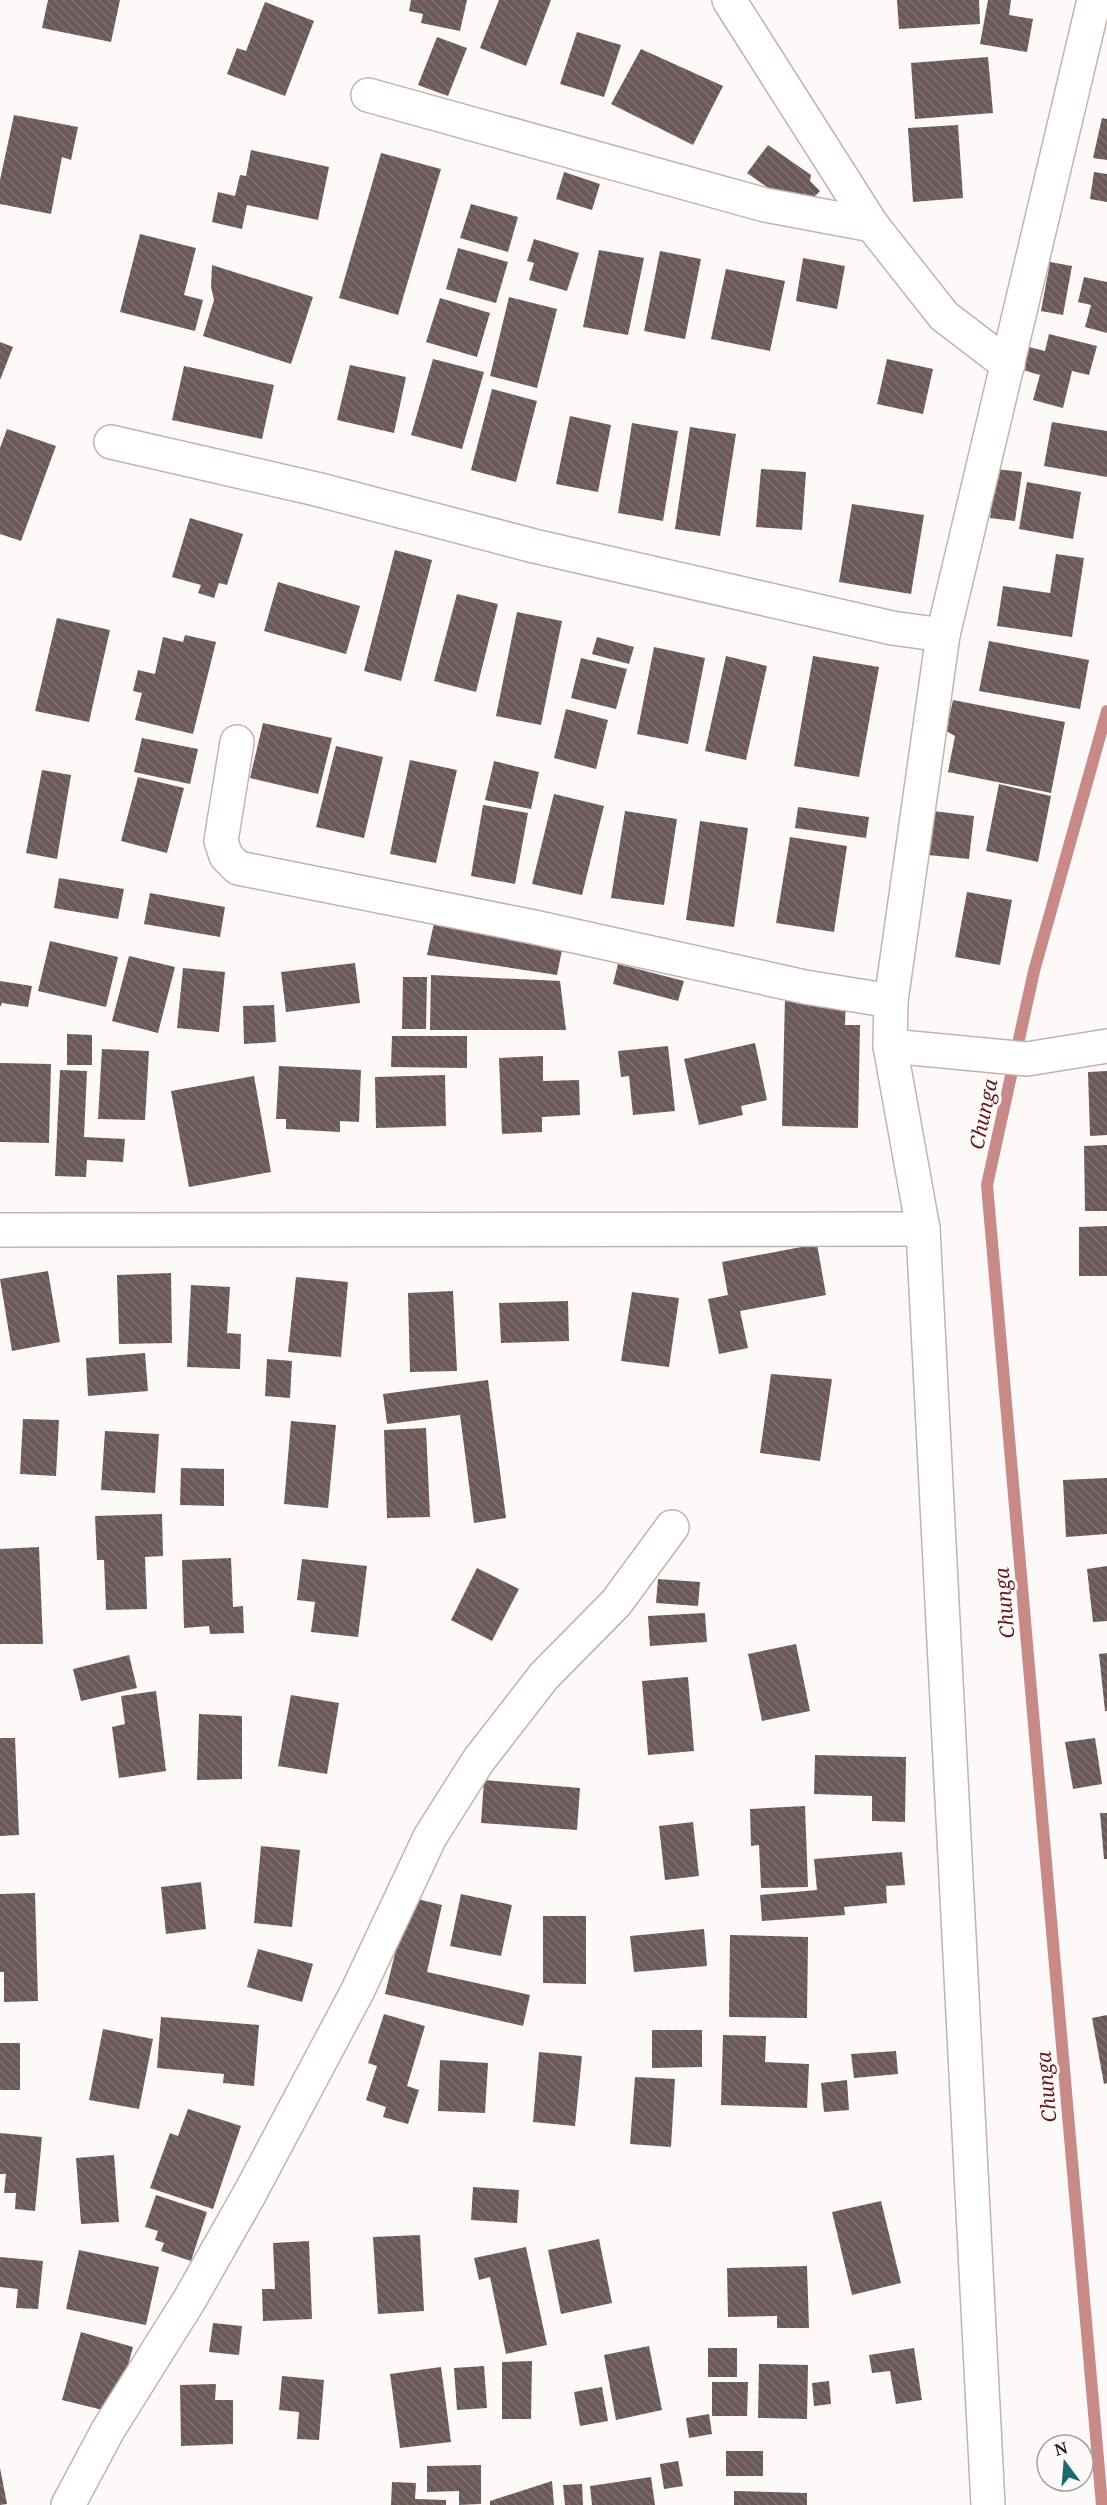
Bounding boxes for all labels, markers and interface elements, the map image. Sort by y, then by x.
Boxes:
water label: Chunga [962,1076,1004,1152]
water label: Chunga [987,1566,1021,1640]
water label: Chunga [1029,2050,1063,2124]
north arrow [1035,2433,1095,2493]
text: N [1052,2436,1070,2461]

